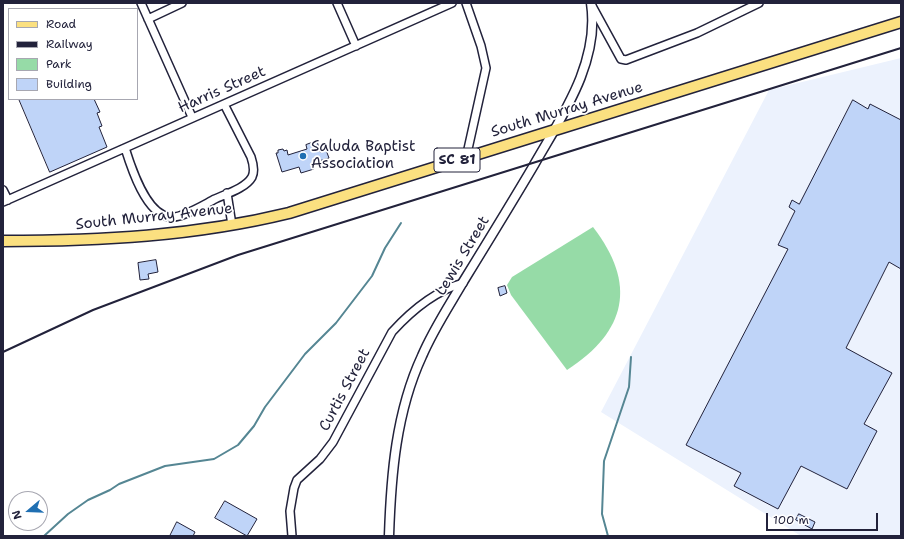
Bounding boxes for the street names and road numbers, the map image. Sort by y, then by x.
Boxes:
street label: Harris Street [176,63,268,117]
street label: South Murray Avenue [489,78,645,142]
road number: SC 81 [434,148,480,172]
street label: South Murray Avenue [75,200,233,234]
street label: Lewis Street [432,213,494,299]
street label: Curtis Street [316,346,374,434]

